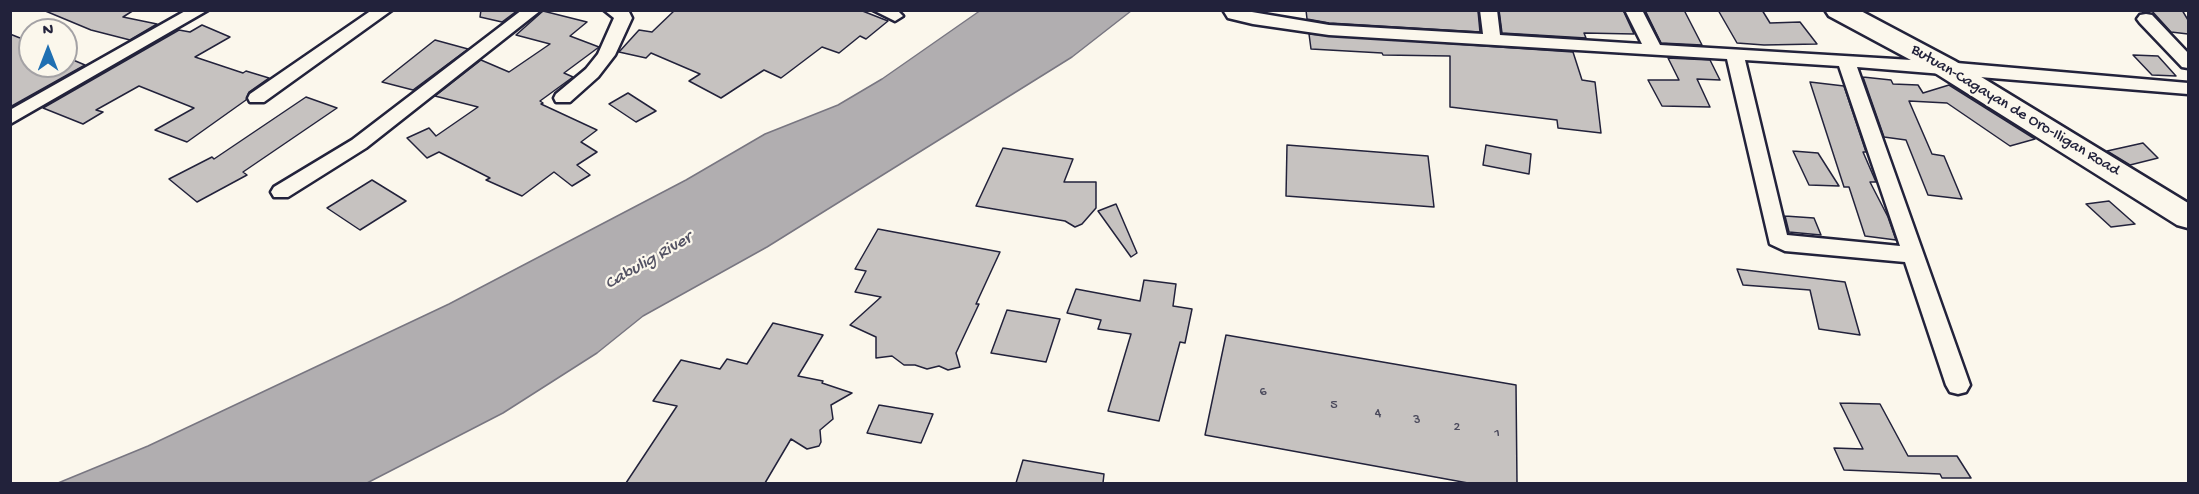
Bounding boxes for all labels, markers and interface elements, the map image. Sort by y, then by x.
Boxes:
north arrow [18,18,78,78]
text: N [43,22,53,41]
street label: Butuan-Cagayan de Oro-Iligan Road [1907,41,2123,181]
water label: Cabulig River [602,228,696,296]
house number: 6 [1259,385,1267,401]
house number: 5 [1330,398,1338,414]
house number: 4 [1375,406,1381,422]
house number: 3 [1413,413,1421,429]
house number: 2 [1454,420,1460,436]
house number: 1 [1494,426,1500,442]

